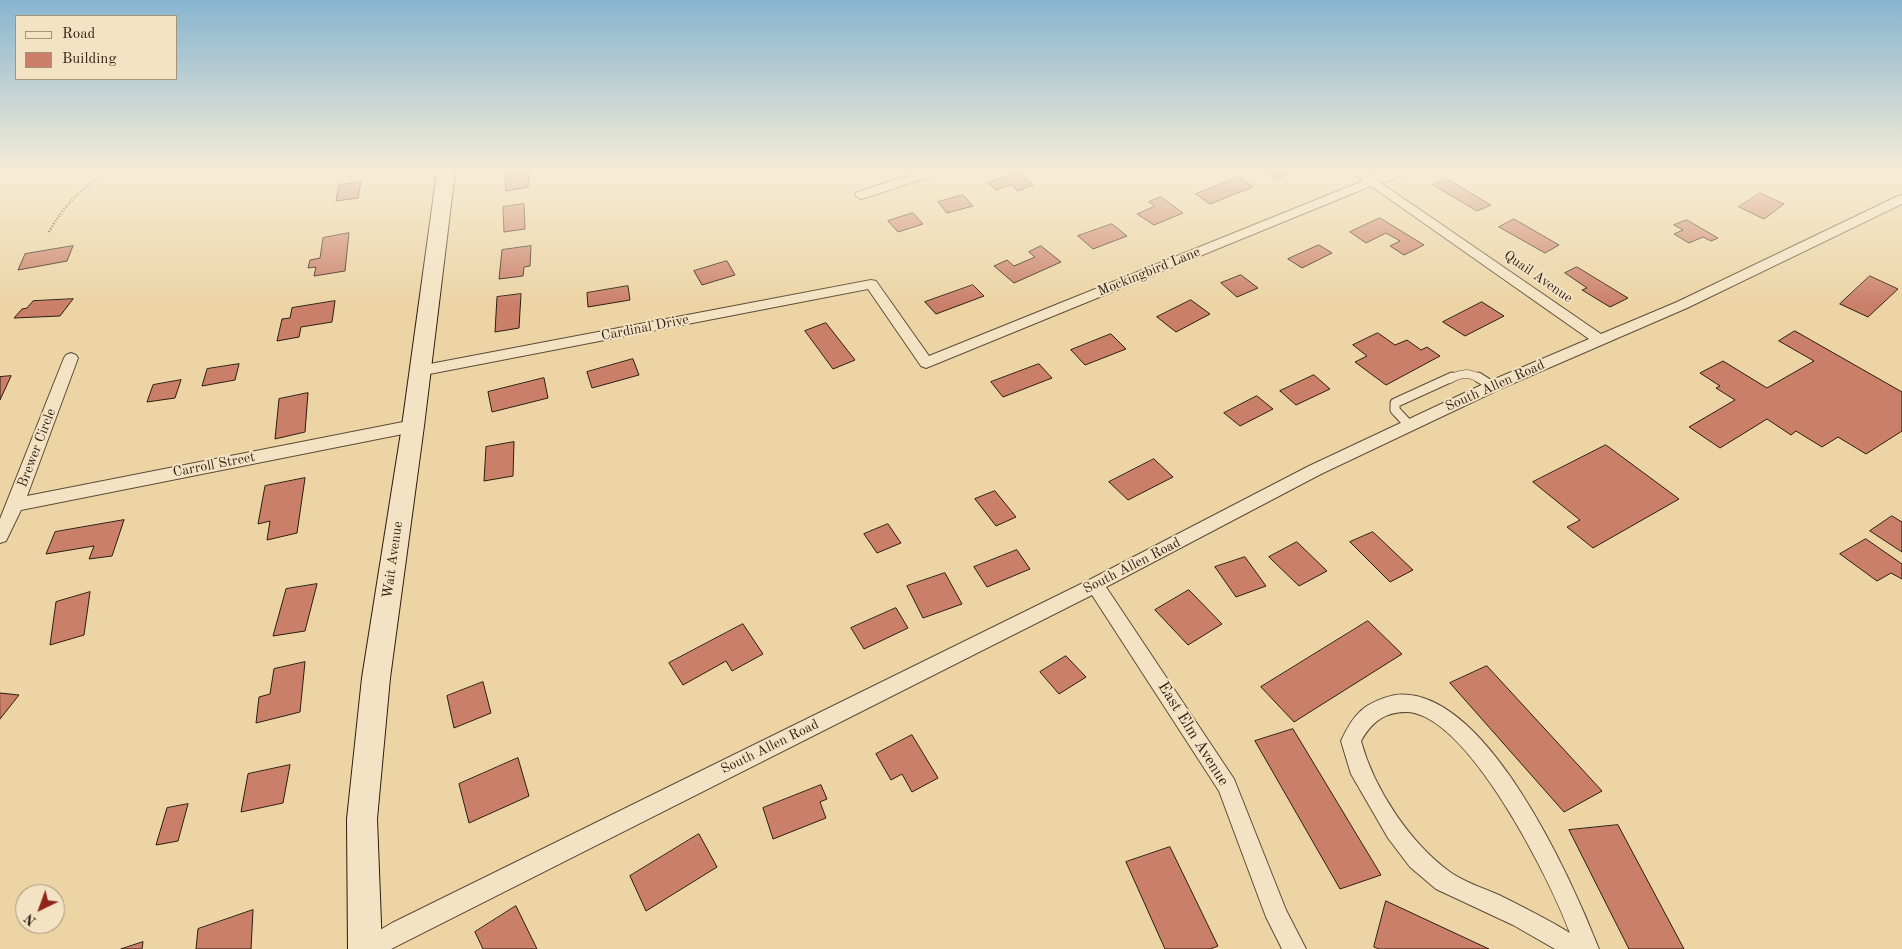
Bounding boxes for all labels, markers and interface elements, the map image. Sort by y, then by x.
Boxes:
legend [15,15,178,80]
text: Road [62,27,95,42]
text: Building [62,52,117,67]
street label: Mockingbird Lane [1095,244,1203,300]
street label: Quail Avenue [1500,247,1576,307]
street label: Cardinal Drive [600,311,690,345]
street label: South Allen Road [1443,357,1547,415]
street label: Brewer Circle [14,406,60,490]
street label: Carroll Street [172,449,256,481]
street label: Wait Avenue [379,520,407,600]
street label: South Allen Road [1081,534,1183,598]
street label: East Elm Avenue [1153,678,1233,790]
street label: South Allen Road [718,716,822,778]
north arrow [15,884,65,934]
text: N [22,911,39,928]

